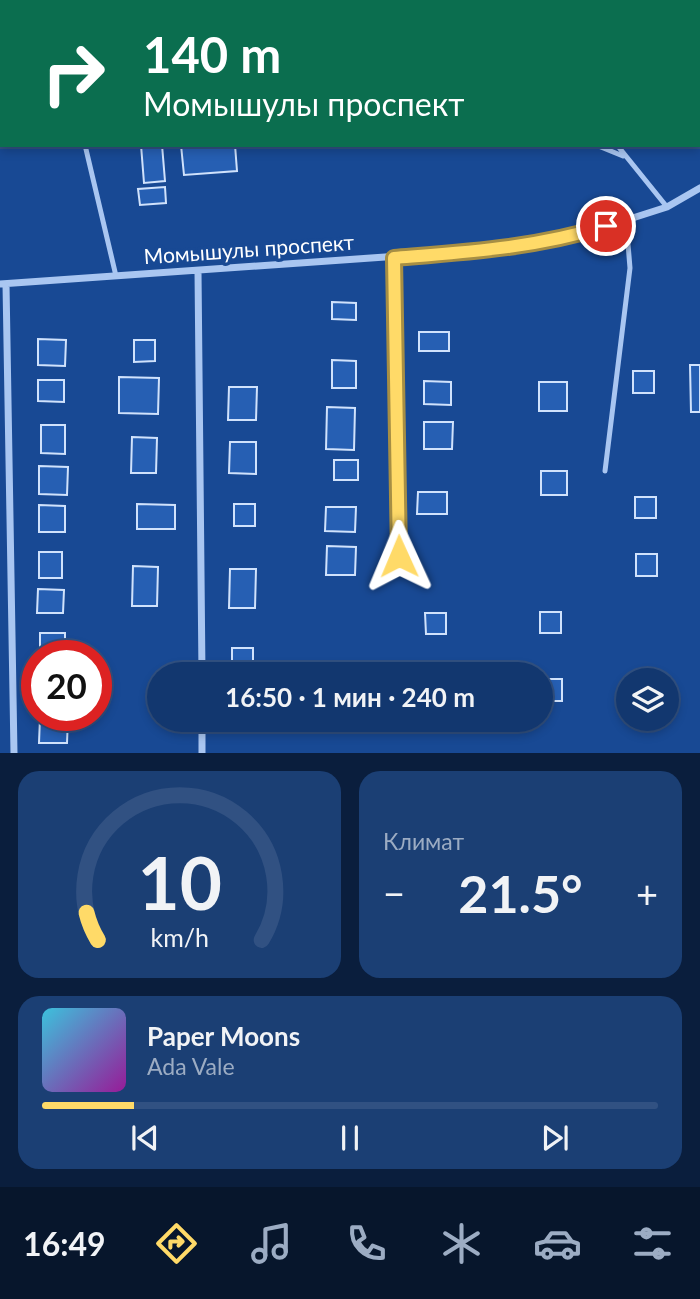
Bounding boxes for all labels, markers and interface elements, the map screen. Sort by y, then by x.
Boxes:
text: 140 m [143,25,281,83]
icon: right [28,28,119,119]
text: Момышулы проспект [143,84,464,123]
pin [576,196,636,256]
icon: arrive [587,207,625,245]
street label: Момышулы проспект [143,229,355,268]
position arrow [362,519,436,593]
speed limit sign: 20 [21,640,112,731]
map controls [616,668,679,731]
button: layers [616,668,679,731]
text: 16:50 · 1 мин · 240 m [225,681,475,713]
text: Климат [383,827,464,855]
text: 10 [137,839,222,927]
text: 21.5° [458,862,583,924]
text: − [383,870,405,916]
text: + [636,870,658,916]
text: km/h [150,922,209,952]
text: Paper Moons [147,1020,300,1052]
text: Ada Vale [147,1052,235,1080]
icon: previous [126,1119,164,1157]
icon: pause [331,1119,369,1157]
icon: next [536,1119,574,1157]
icon: directions [152,1219,201,1268]
icon: music [247,1219,296,1268]
icon: phone [342,1219,391,1268]
icon: climate [437,1219,486,1268]
icon: car [533,1219,582,1268]
icon: filters [628,1219,677,1268]
text: 16:49 [23,1224,106,1263]

